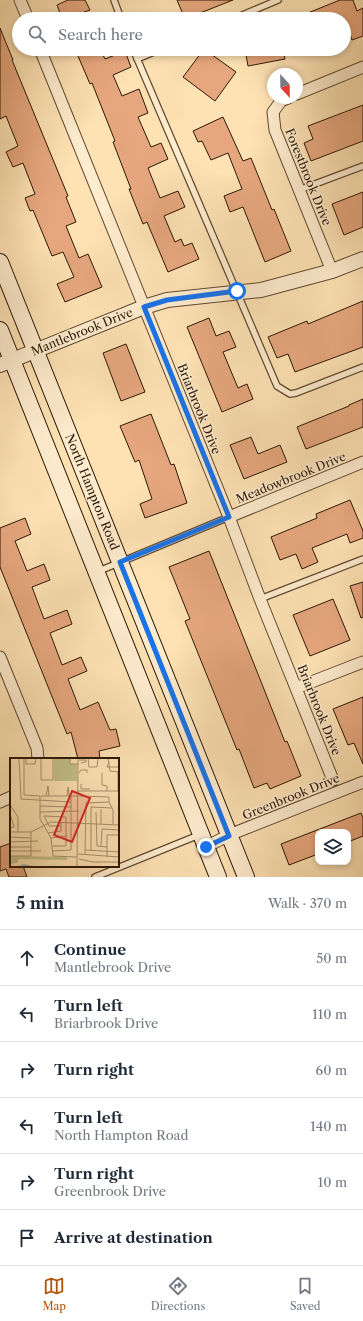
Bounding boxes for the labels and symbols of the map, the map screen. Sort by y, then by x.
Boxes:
north arrow [267,68,303,104]
street label: Forestbrook Drive [282,126,335,228]
route start [228,282,246,300]
street label: Mantlebrook Drive [29,304,135,359]
street label: Briarbrook Drive [174,361,225,457]
street label: North Hampton Road [62,431,123,553]
street label: Meadowbrook Drive [234,449,348,506]
street label: Briarbrook Drive [294,662,345,758]
inset map [10,758,119,867]
street label: Greenbrook Drive [240,770,342,823]
route end [197,838,215,856]

